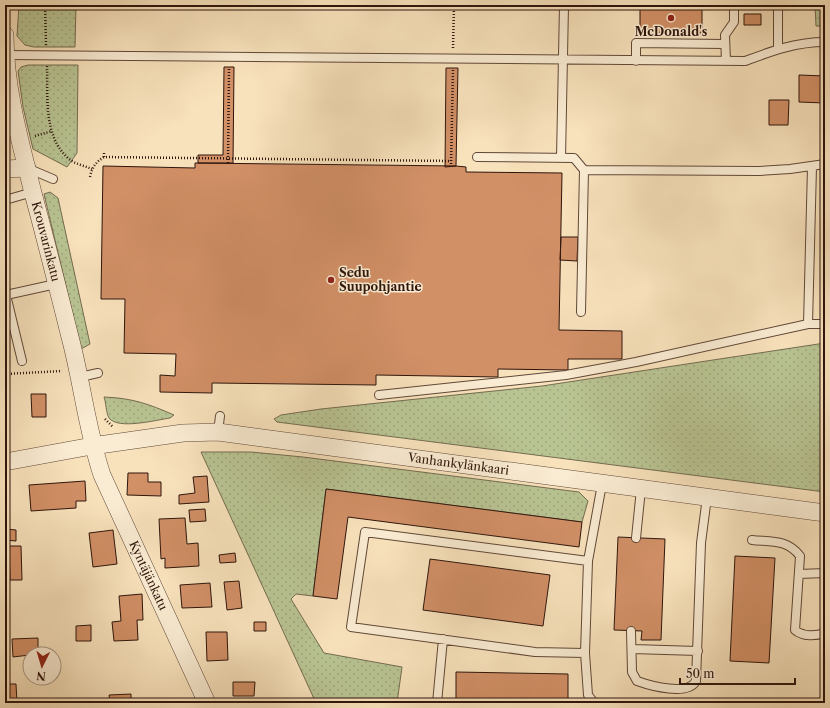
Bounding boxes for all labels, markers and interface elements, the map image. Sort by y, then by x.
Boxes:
marker: McDonald's [666,13,676,23]
place label: McDonald's [635,24,708,39]
street label: Krouvarinkatu [29,200,64,284]
place label: Sedu Suupohjantie [339,265,422,294]
marker: Sedu Suupohjantie [326,275,336,285]
street label: Vanhankylänkaari [406,449,510,478]
street label: Kyntäjänkatu [126,538,172,613]
north arrow [22,646,62,686]
scale bar [680,660,795,686]
text: 50 m [686,666,715,681]
text: N [35,669,47,683]

